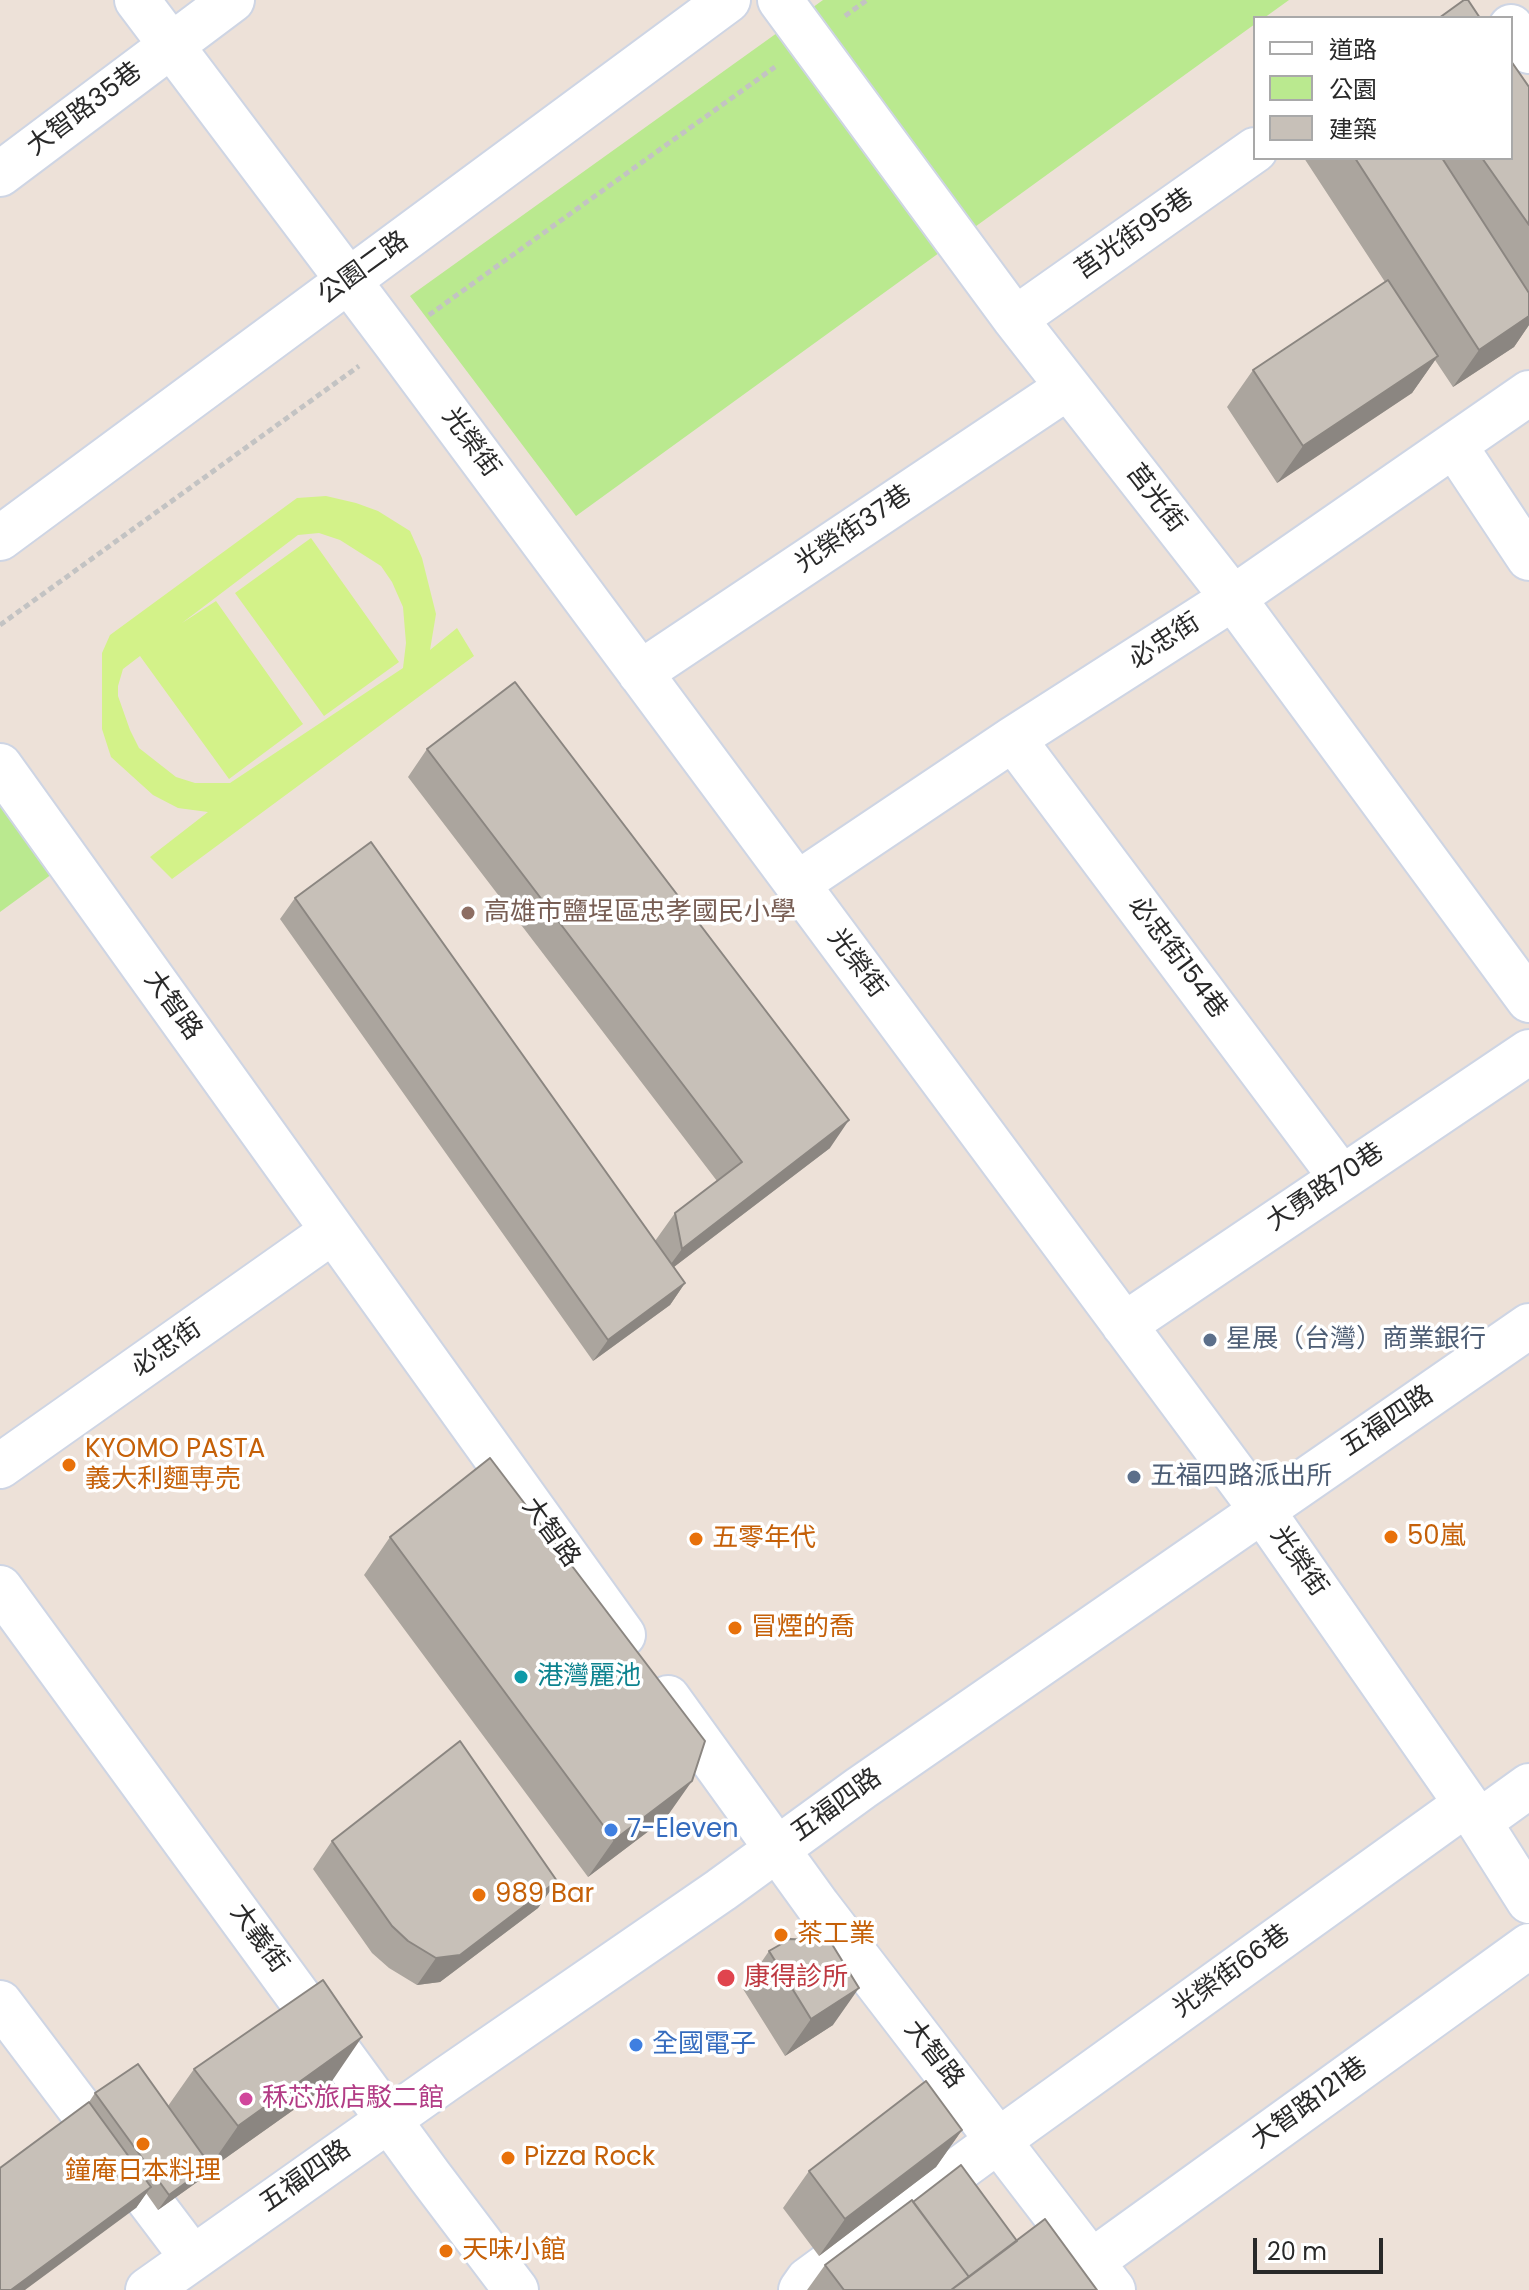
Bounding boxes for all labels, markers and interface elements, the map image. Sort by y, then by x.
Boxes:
legend [1253,16,1513,160]
text: 道路 [1329,33,1377,66]
street label: 大智路35巷 [21,57,149,163]
text: 公園 [1329,73,1377,106]
text: 建築 [1329,113,1377,146]
street label: 莒光街95巷 [1070,183,1200,287]
street label: 公園二路 [313,226,415,312]
street label: 光榮街 [434,402,506,484]
street label: 莒光街 [1119,459,1191,539]
street label: 光榮街37巷 [790,480,918,580]
street label: 必忠街 [1124,608,1206,676]
street label: 必忠街154巷 [1121,891,1233,1025]
place label: 高雄市鹽埕區忠孝國民小學 [484,897,796,929]
marker: 高雄市鹽埕區忠孝國民小學 [459,904,477,922]
street label: 光榮街 [820,923,892,1005]
street label: 大智路 [136,965,208,1047]
street label: 大勇路70巷 [1262,1137,1390,1239]
street label: 必忠街 [126,1314,208,1384]
place label: 星展（台灣）商業銀行 [1226,1324,1486,1356]
marker: 星展（台灣）商業銀行 [1201,1331,1219,1349]
street label: 五福四路 [1336,1380,1440,1464]
place label: KYOMO PASTA 義大利麵専売 [85,1434,265,1496]
marker: KYOMO PASTA 義大利麵専売 [60,1456,78,1474]
place label: 五福四路派出所 [1150,1461,1332,1493]
marker: 五福四路派出所 [1125,1468,1143,1486]
street label: 大智路 [514,1492,586,1574]
street label: 光榮街 [1263,1521,1333,1603]
place label: 50嵐 [1407,1521,1466,1553]
place label: 五零年代 [712,1523,816,1555]
marker: 50嵐 [1382,1528,1400,1546]
marker: 五零年代 [687,1530,705,1548]
place label: 冒煙的喬 [751,1612,855,1644]
marker: 冒煙的喬 [726,1619,744,1637]
place label: 港灣麗池 [537,1661,641,1693]
marker: 港灣麗池 [512,1668,530,1686]
street label: 五福四路 [786,1763,888,1849]
place label: 7-Eleven [627,1814,739,1846]
marker: 7-Eleven [602,1821,620,1839]
place label: 989 Bar [495,1879,594,1911]
marker: 989 Bar [470,1886,488,1904]
street label: 大義街 [222,1898,294,1980]
place label: 茶工業 [797,1919,875,1951]
street label: 光榮街66巷 [1167,1919,1297,2025]
marker: 茶工業 [772,1926,790,1944]
place label: 康得診所 [744,1962,848,1994]
marker: 康得診所 [715,1967,737,1989]
street label: 大智路 [897,2015,969,2095]
place label: 全國電子 [652,2029,756,2061]
marker: 全國電子 [627,2036,645,2054]
street label: 大智路121巷 [1246,2052,1374,2156]
place label: 秝芯旅店駁二館 [262,2083,444,2115]
marker: 秝芯旅店駁二館 [237,2090,255,2108]
street label: 五福四路 [254,2134,358,2220]
marker: 鐘庵日本料理 [134,2135,152,2153]
place label: Pizza Rock [524,2142,655,2174]
marker: Pizza Rock [499,2149,517,2167]
place label: 鐘庵日本料理 [65,2156,221,2188]
scale bar [1257,2222,1387,2272]
place label: 天味小館 [462,2235,566,2267]
text: 20 m [1267,2235,1327,2268]
marker: 天味小館 [437,2242,455,2260]

